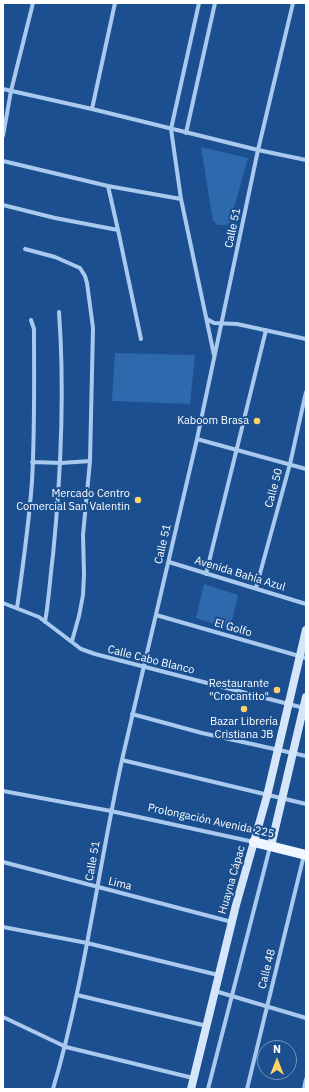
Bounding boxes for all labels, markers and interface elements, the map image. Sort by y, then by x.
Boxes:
street label: Calle 51 [222,207,244,249]
place label: Kaboom Brasa [177,414,249,428]
marker: Kaboom Brasa [252,416,262,426]
street label: Calle 50 [262,467,286,509]
place label: Mercado Centro Comercial San Valentin [16,487,130,513]
marker: Mercado Centro Comercial San Valentin [133,495,143,505]
street label: Calle 51 [152,523,174,565]
street label: Avenida Bahía Azul [193,554,287,594]
street label: El Golfo [213,616,253,640]
street label: Calle Cabo Blanco [106,643,196,677]
place label: Restaurante "Crocantito" [209,677,269,703]
marker: Restaurante "Crocantito" [272,685,282,695]
marker: Bazar Librería Cristiana JB [239,704,249,714]
place label: Bazar Librería Cristiana JB [210,715,278,741]
street label: Prolongación Avenida 225 [147,801,275,841]
street label: Calle 51 [83,840,103,882]
street label: Huayna Cápac [216,844,248,916]
street label: Lima [107,875,133,893]
street label: Calle 48 [256,948,278,990]
north arrow [257,1040,297,1080]
text: N [273,1042,281,1056]

